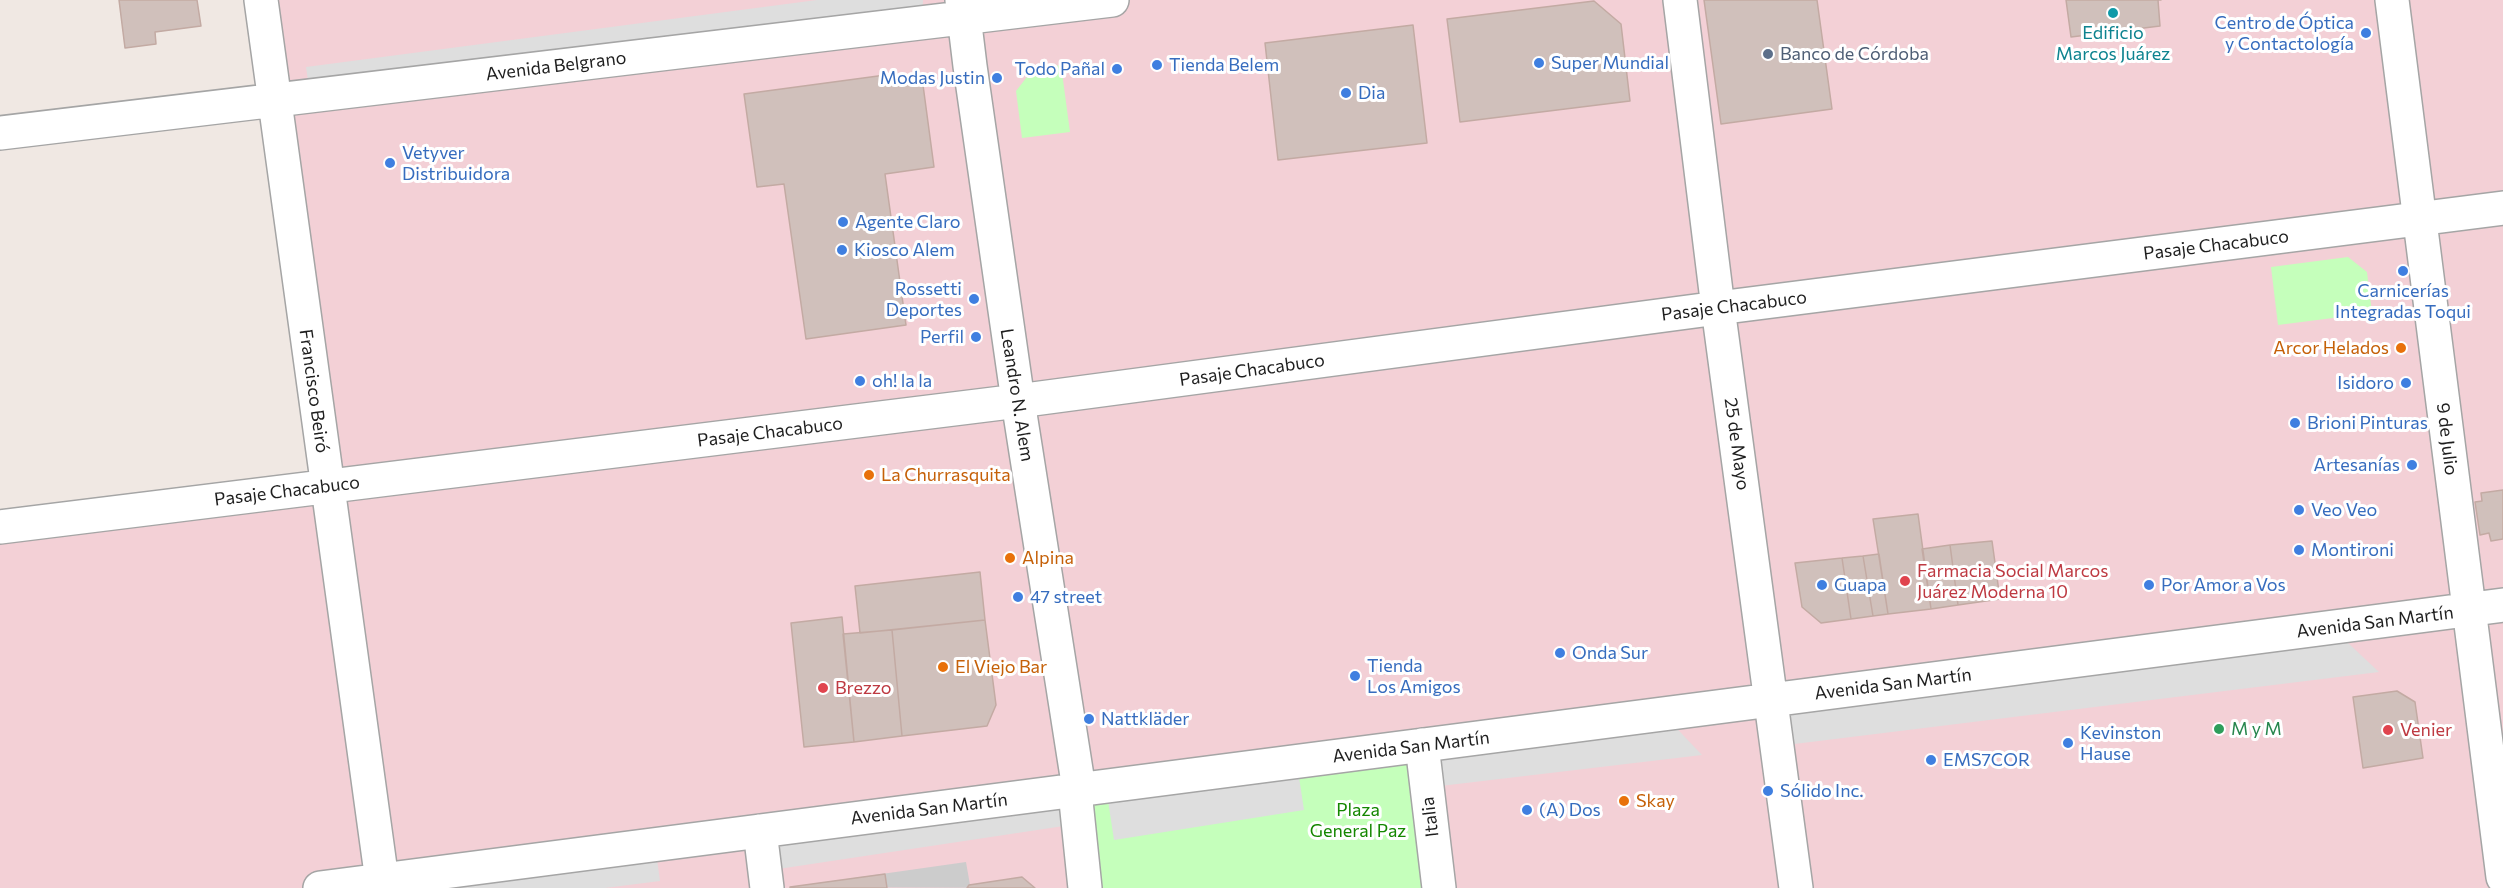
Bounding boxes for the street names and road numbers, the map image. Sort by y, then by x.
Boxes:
street label: Avenida Belgrano [485,47,627,85]
street label: Pasaje Chacabuco [2142,225,2290,265]
street label: Pasaje Chacabuco [1660,286,1808,326]
street label: Leandro N. Alem [996,327,1038,463]
street label: Francisco Beiró [295,328,333,454]
street label: Pasaje Chacabuco [1178,349,1326,391]
street label: 25 de Mayo [1720,396,1754,492]
street label: 9 de Julio [2432,401,2462,477]
street label: Pasaje Chacabuco [696,412,844,452]
street label: Pasaje Chacabuco [213,471,361,511]
street label: Avenida San Martín [2295,602,2455,642]
street label: Avenida San Martín [1813,664,1973,704]
street label: Avenida San Martín [1331,727,1491,767]
street label: Avenida San Martín [849,789,1009,829]
street label: Italia [1417,796,1443,838]

